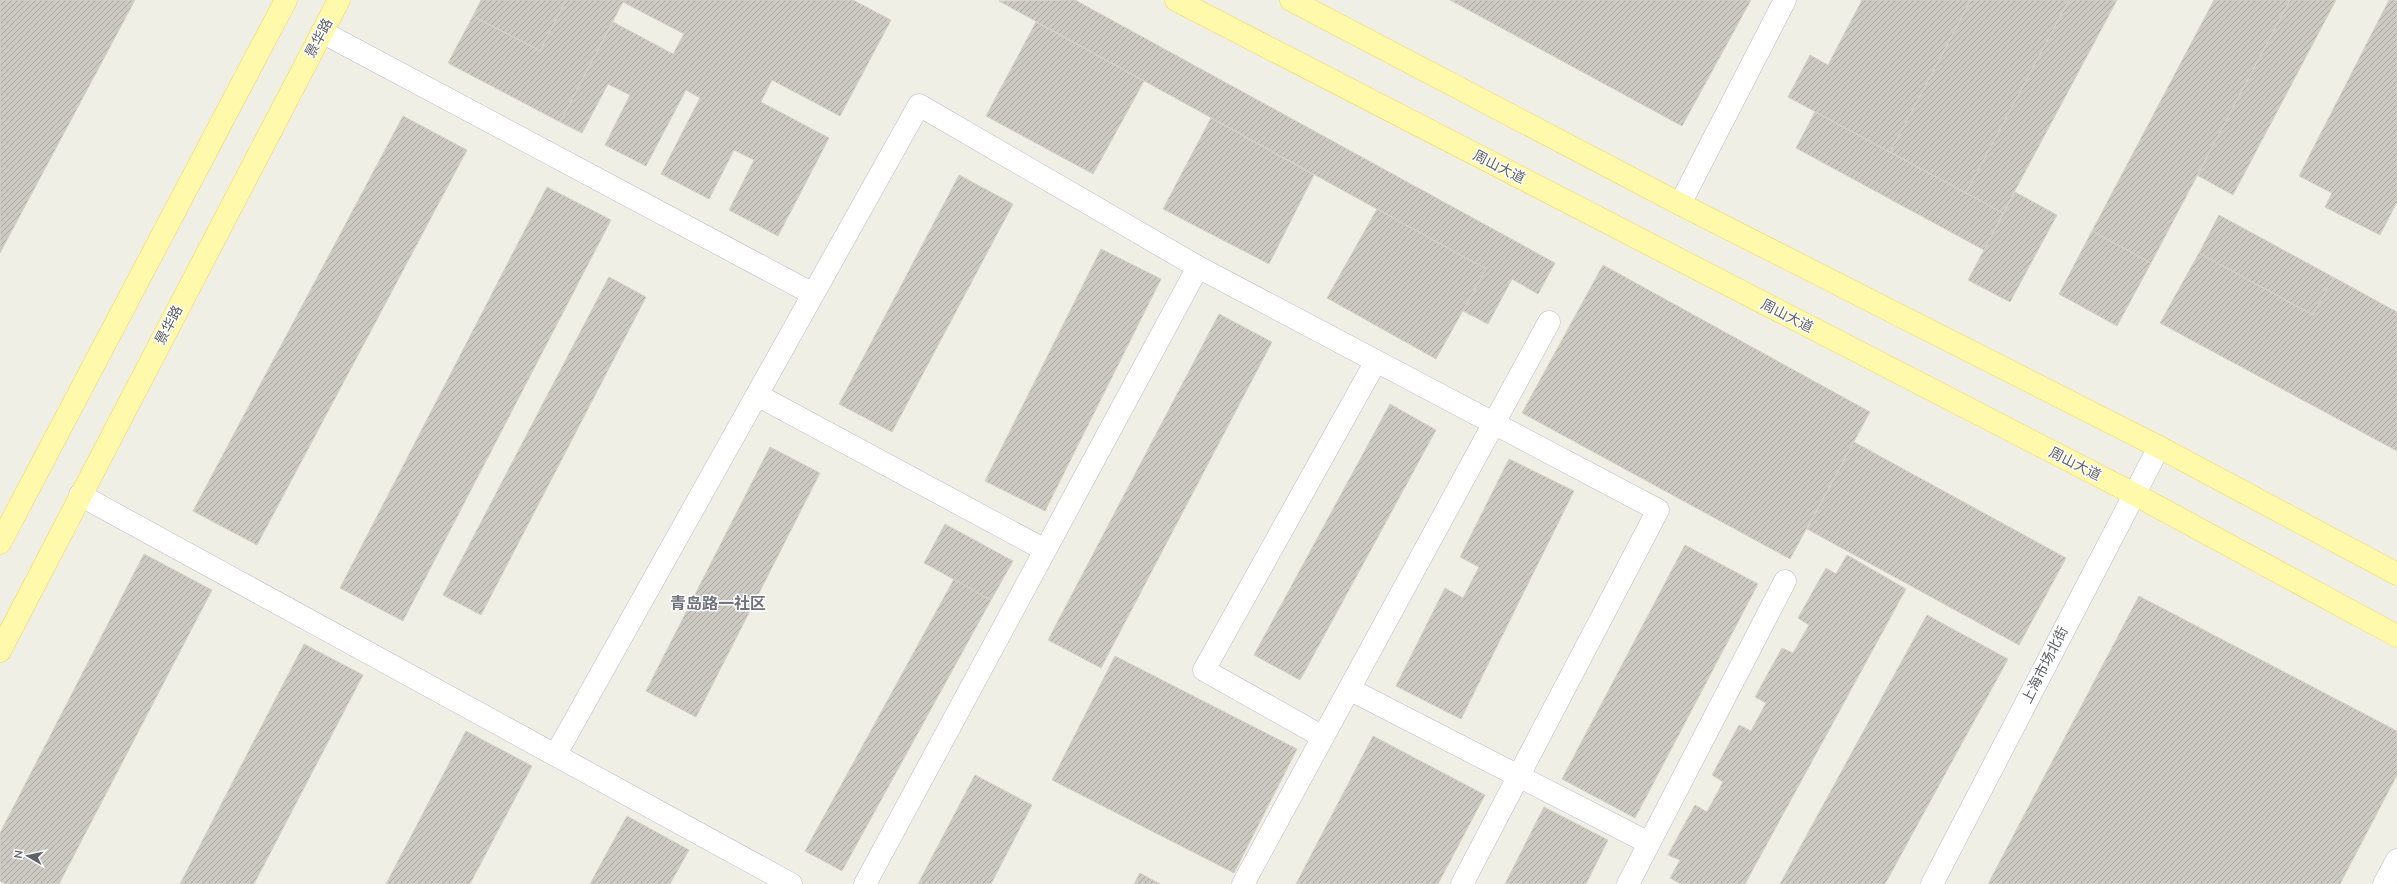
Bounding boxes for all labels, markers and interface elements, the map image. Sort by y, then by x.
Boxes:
street label: 景华路 [301,15,337,61]
street label: 周山大道 [1470,146,1528,188]
street label: 周山大道 [1758,295,1816,337]
street label: 景华路 [151,302,187,348]
street label: 周山大道 [2046,443,2104,485]
district label: 青岛路一社区 [670,593,766,615]
street label: 上海市场北街 [2017,623,2073,707]
north arrow [8,836,48,876]
text: N [11,849,27,860]

